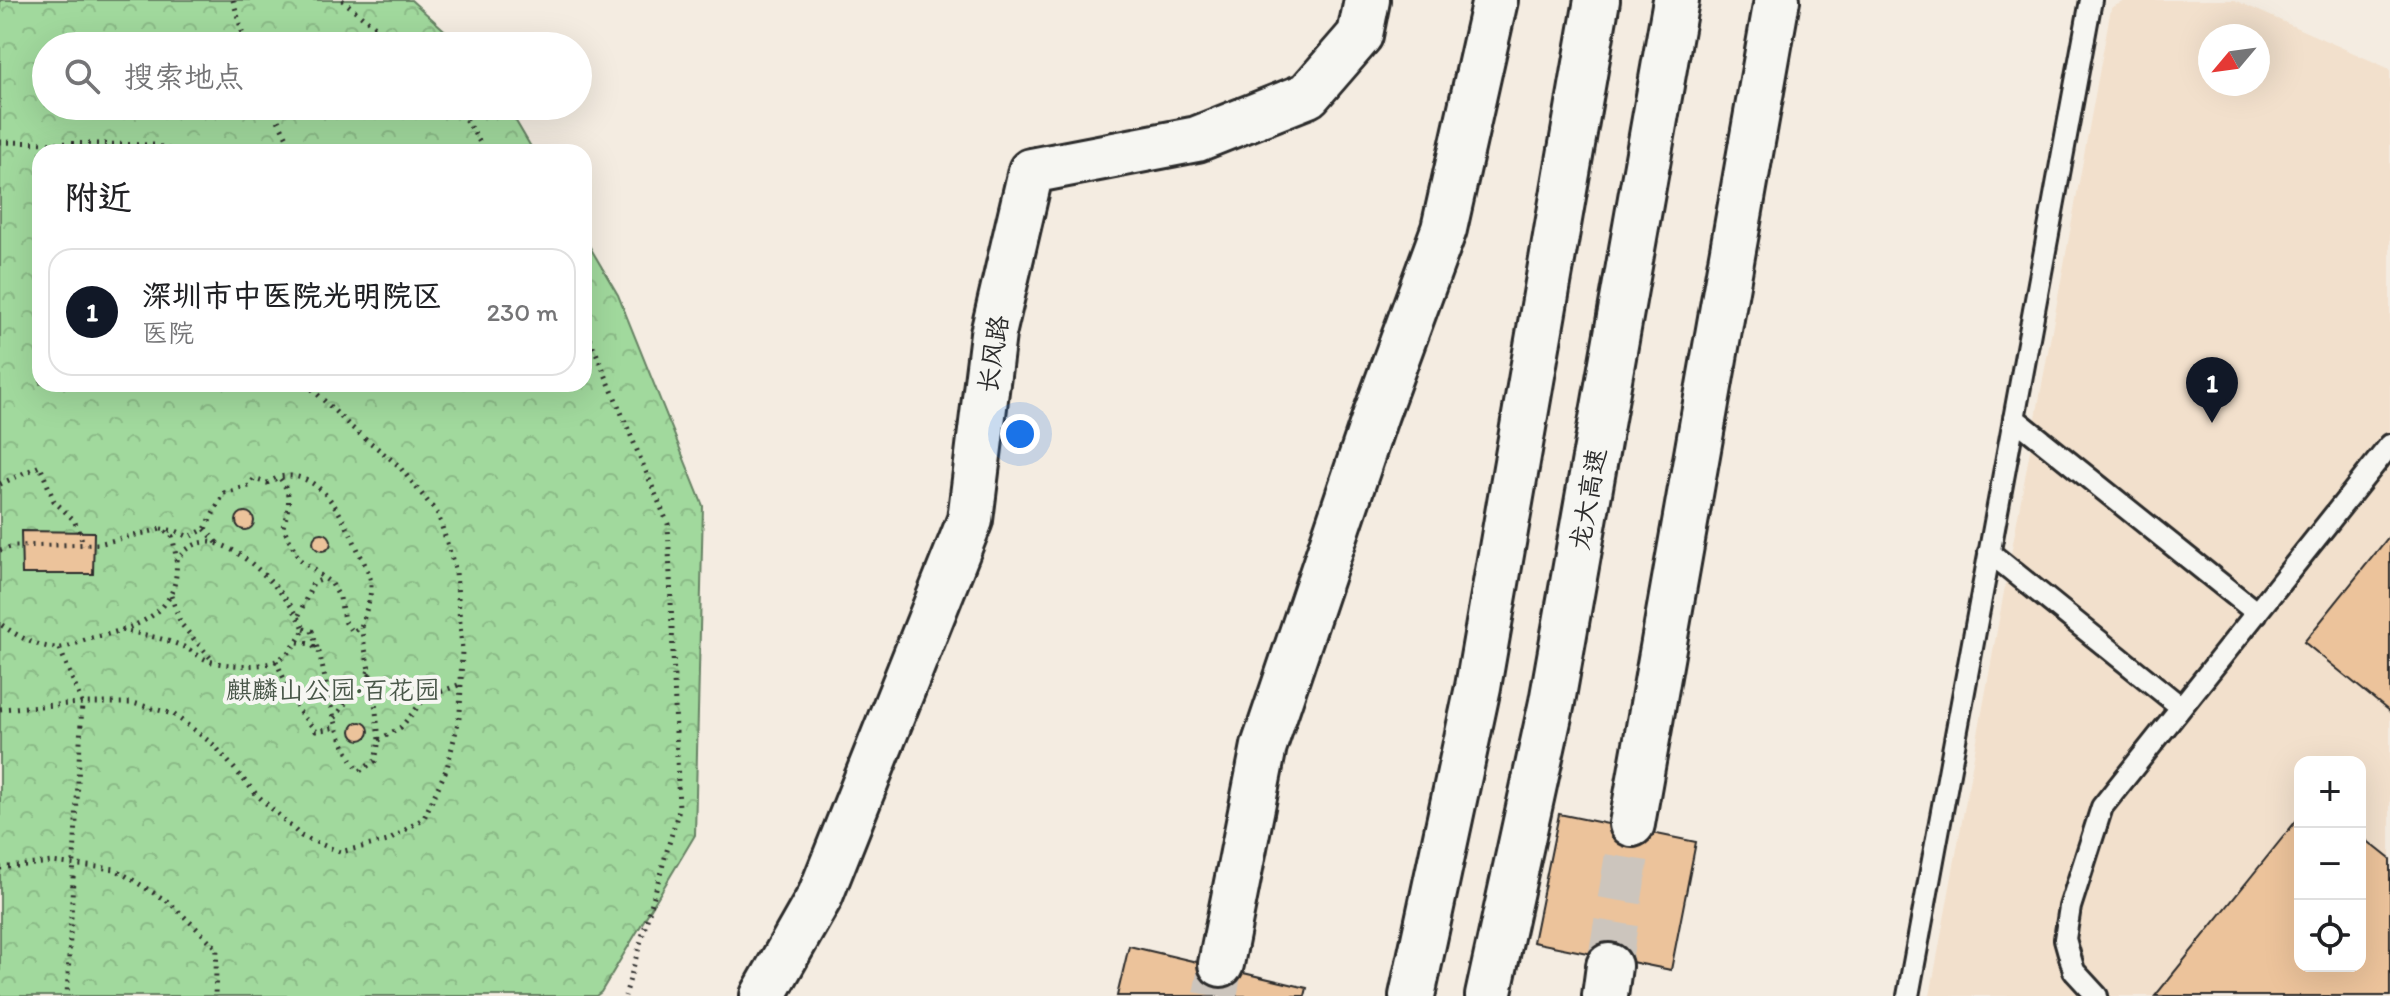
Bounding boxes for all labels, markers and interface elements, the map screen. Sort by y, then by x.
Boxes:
north arrow [2198,24,2270,96]
search box [32,32,592,120]
icon: search [60,54,104,98]
text: 搜索地点 [124,58,244,95]
text: 附近 [64,177,132,218]
text: 深圳市中医院光明院区 [142,277,442,314]
text: 1 [86,296,98,328]
text: 230 m [486,296,558,328]
street label: 长风路 [971,313,1015,395]
text: 医院 [142,317,194,349]
pin: 1 [2186,357,2238,423]
your location [1000,414,1040,454]
street label: 龙大高速 [1563,445,1613,553]
park label: 麒麟山公园·百花园 [226,674,440,706]
map controls [2294,756,2366,972]
button: + [2294,756,2366,828]
button: − [2294,828,2366,900]
button: locate [2294,900,2366,972]

